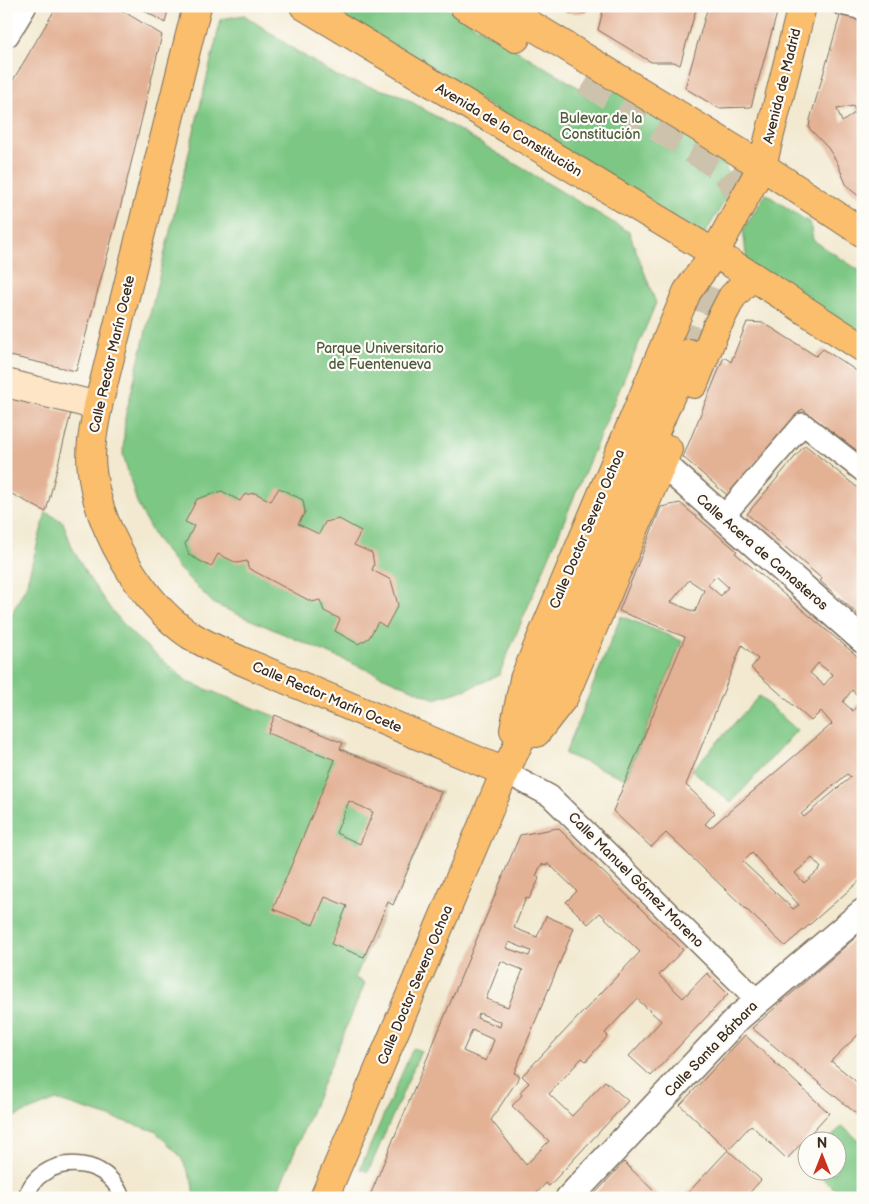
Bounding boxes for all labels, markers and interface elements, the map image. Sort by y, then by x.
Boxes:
street label: Avenida de Madrid [759,26,805,146]
street label: Avenida de la Constitución [433,80,585,181]
park label: Bulevar de la Constitución [559,110,643,143]
street label: Calle Rector Marín Ocete [86,274,138,434]
park label: Parque Universitario de Fuentenueva [316,340,444,373]
street label: Calle Doctor Severo Ochoa [546,447,628,611]
street label: Calle Acera de Canasteros [693,490,831,614]
street label: Calle Rector Marín Ocete [250,658,404,736]
street label: Calle Manuel Gómez Moreno [565,809,707,951]
street label: Calle Doctor Severo Ochoa [374,903,456,1067]
street label: Calle Santa Bárbara [661,997,761,1101]
north arrow [796,1132,846,1182]
text: N [817,1135,827,1152]

